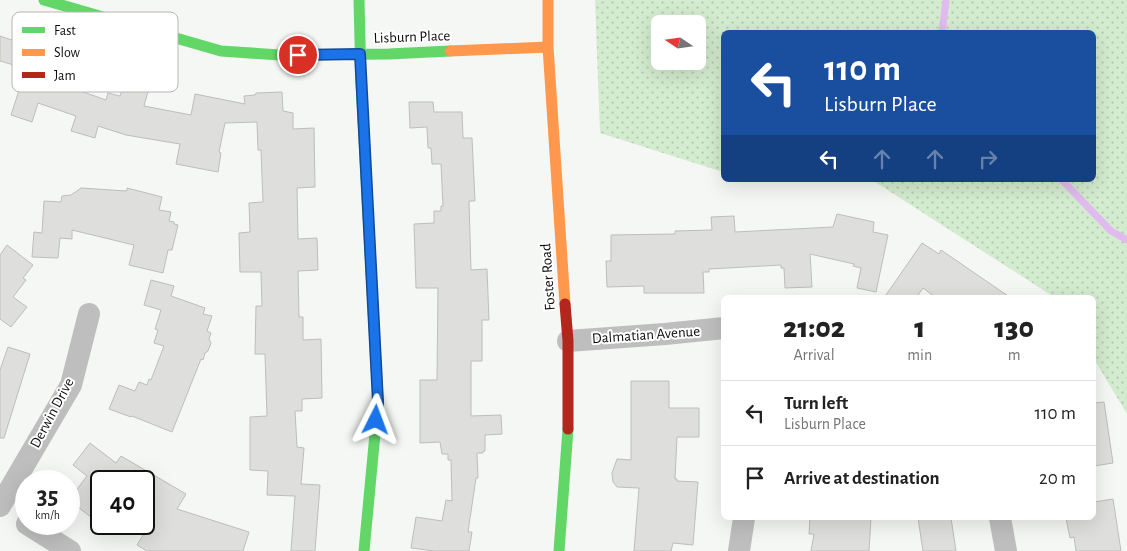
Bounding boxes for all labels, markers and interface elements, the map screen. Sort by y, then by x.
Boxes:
legend [12,12,178,92]
north arrow [651,15,706,70]
map controls [651,15,706,70]
text: Fast [54,24,76,38]
street label: Lisburn Place [373,28,451,46]
pin [277,34,319,76]
icon: arrive [284,41,312,69]
text: Slow [54,46,81,60]
icon: left [741,50,806,115]
text: 110 m [824,52,901,87]
text: Jam [54,69,76,83]
text: Lisburn Place [824,93,937,115]
icon: left [815,145,843,173]
icon: ahead [868,145,896,173]
icon: ahead [921,145,949,173]
icon: right [974,145,1002,173]
street label: Foster Road [538,243,558,311]
text: 21:02 [783,313,845,343]
text: 1 [914,313,925,343]
text: 130 [994,313,1034,343]
street label: Dalmatian Avenue [591,324,701,346]
text: Arrival [794,347,835,363]
text: min [907,347,932,363]
text: m [1008,347,1020,363]
street label: Derwin Drive [27,376,77,450]
position arrow [349,393,401,445]
text: Turn left [784,394,848,413]
icon: left [741,399,769,427]
text: 110 m [1035,404,1076,423]
text: Lisburn Place [784,416,866,432]
icon: arrive [741,464,769,492]
text: Arrive at destination [784,469,940,488]
text: 20 m [1039,469,1076,488]
speed limit sign: 40 [90,470,155,535]
text: 35 [37,484,58,509]
text: km/h [35,509,60,521]

